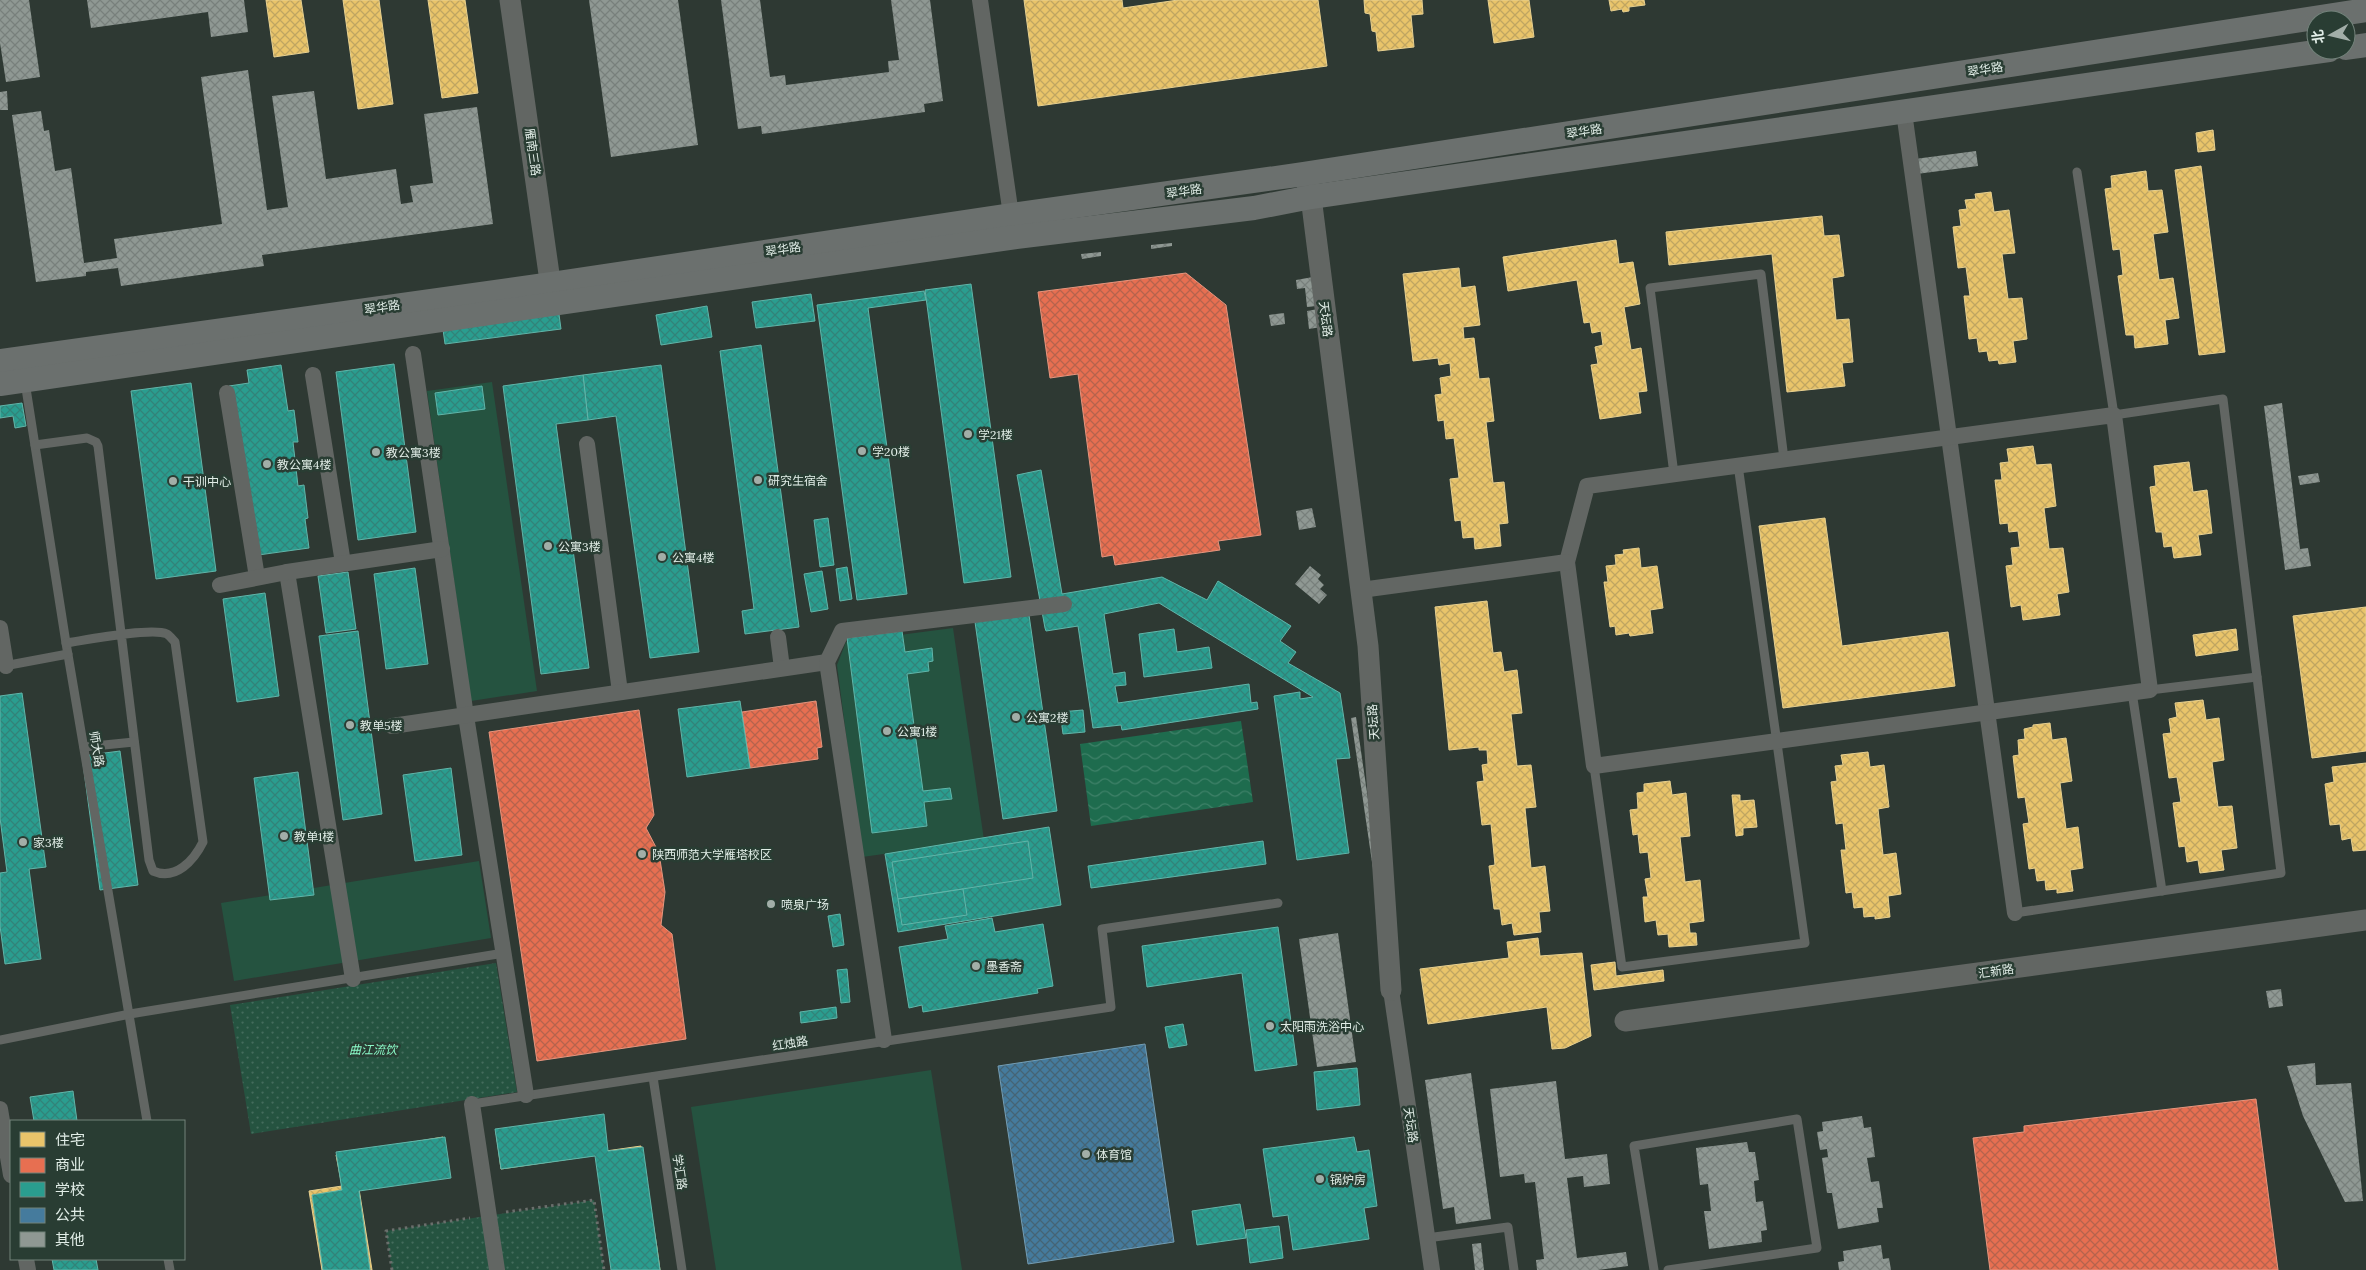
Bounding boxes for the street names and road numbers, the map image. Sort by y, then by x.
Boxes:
street label: 翠华路 [1966,59,2004,79]
street label: 翠华路 [1565,121,1603,141]
street label: 雁南三路 [522,127,544,177]
street label: 翠华路 [1165,181,1203,201]
street label: 翠华路 [764,239,802,259]
street label: 翠华路 [363,297,401,317]
street label: 天坛路 [1316,300,1336,338]
street label: 天坛路 [1364,704,1382,740]
street label: 师大路 [86,730,108,768]
street label: 汇新路 [1977,961,2015,981]
street label: 红烛路 [771,1033,809,1053]
street label: 天坛路 [1401,1106,1421,1144]
street label: 学汇路 [670,1153,690,1191]

